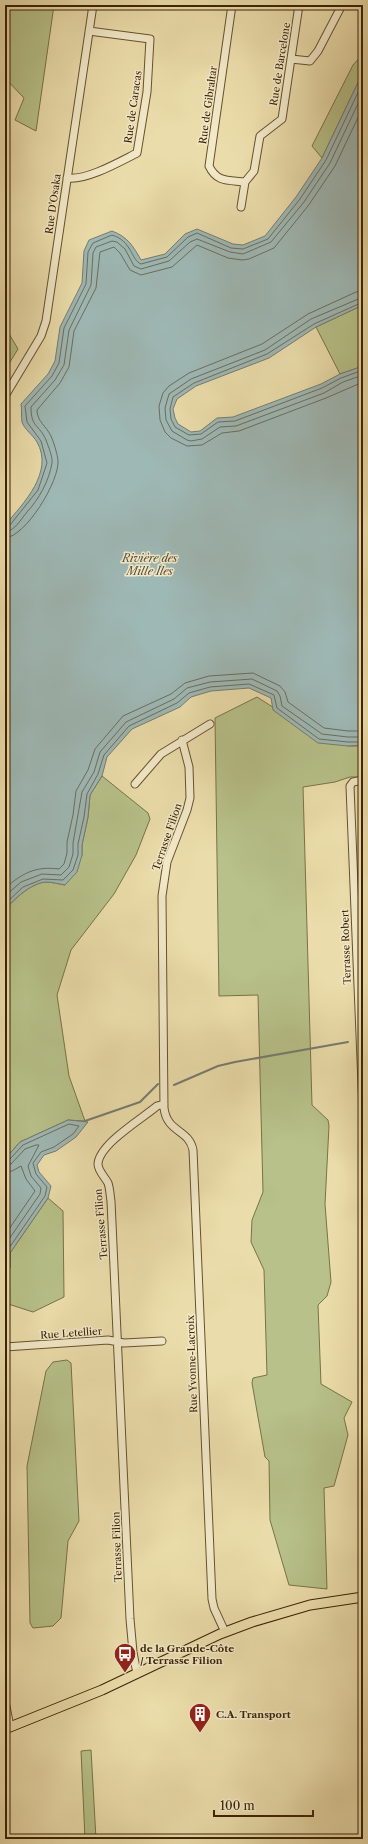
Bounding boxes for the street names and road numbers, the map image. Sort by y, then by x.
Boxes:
street label: Rue de Barcelone [267,21,293,107]
street label: Rue de Gibraltar [196,64,220,145]
street label: Rue de Caracas [121,70,145,144]
street label: Rue D'Osaka [42,172,64,235]
street label: Terrasse Filion [149,801,185,873]
street label: Terrasse Robert [338,909,354,985]
street label: Terrasse Filion [91,1187,111,1260]
street label: Rue Yvonne-Lacroix [184,1315,200,1413]
street label: Rue Letellier [40,1324,103,1342]
street label: Terrasse Filion [109,1511,125,1583]

